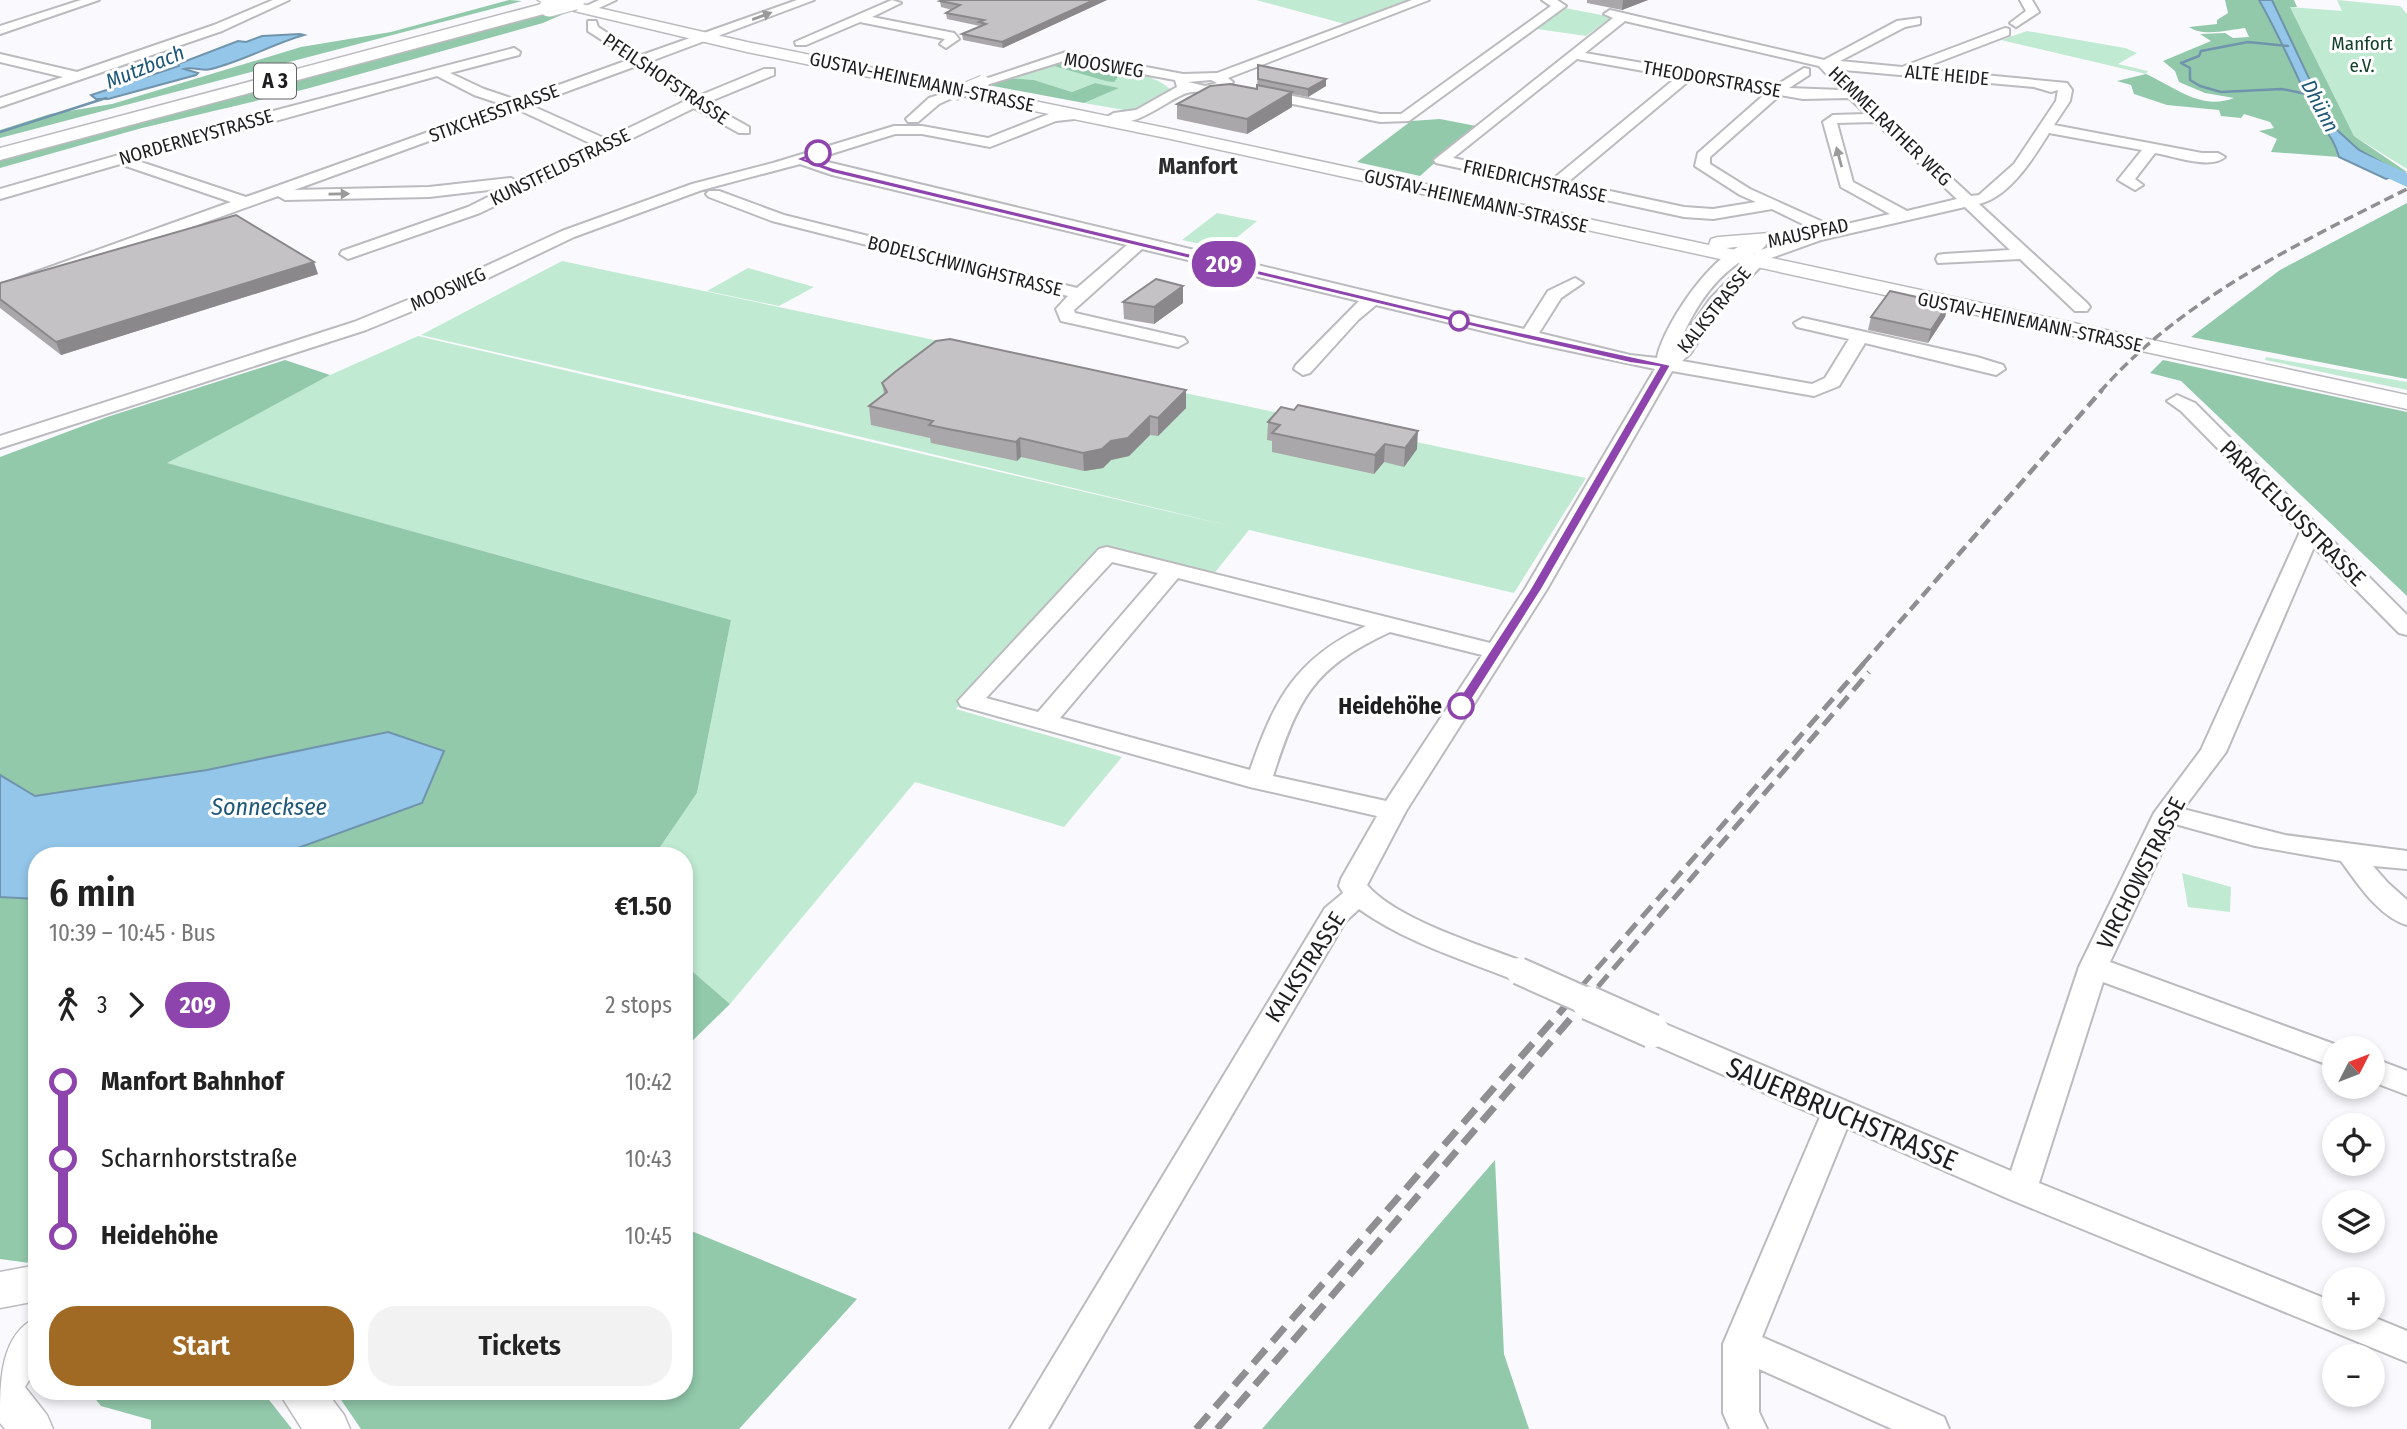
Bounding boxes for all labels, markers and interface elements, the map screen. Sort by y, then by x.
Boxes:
one-way arrow [752,10,773,21]
street label: PFEILSHOFSTRASSE [599,28,733,130]
park label: Manfort e.V. [2331,32,2393,77]
water label: Mutzbach [102,39,188,95]
street label: GUSTAV-HEINEMANN-STRASSE [808,47,1037,117]
street label: MOOSWEG [1063,47,1145,83]
street label: THEODORSTRASSE [1641,56,1783,102]
street label: ALTE HEIDE [1904,60,1990,90]
street label: HEMMELRATHER WEG [1824,61,1956,191]
road number: A 3 [254,64,296,98]
water label: Dhünn [2295,75,2345,137]
street label: STIXCHESSTRASSE [426,79,562,147]
street label: NORDERNEYSTRASSE [116,104,276,170]
street label: KUNSTFELDSTRASSE [486,123,634,211]
unlabelled marker [805,140,831,166]
one-way arrow [1833,146,1844,168]
district label: Manfort [1158,152,1238,180]
street label: FRIEDRICHSTRASSE [1461,155,1609,207]
street label: GUSTAV-HEINEMANN-STRASSE [1362,164,1590,238]
one-way arrow [328,188,350,199]
street label: MAUSPFAD [1765,213,1851,253]
street label: BODELSCHWINGHSTRASSE [865,231,1065,301]
line badge: 209 [1184,241,1264,287]
text: 209 [1206,250,1242,278]
street label: MOOSWEG [407,262,489,316]
street label: KALKSTRASSE [1672,262,1756,358]
street label: GUSTAV-HEINEMANN-STRASSE [1916,287,2145,357]
unlabelled marker [1449,311,1469,331]
street label: PARACELSUSSTRASSE [2214,434,2372,592]
place label: Heidehöhe [1338,692,1442,720]
marker: Heidehöhe [1448,693,1474,719]
street label: VIRCHOWSTRASSE [2091,792,2191,954]
water label: Sonnecksee [210,793,327,821]
text: 6 min [49,870,136,916]
text: €1.50 [615,891,672,922]
street label: KALKSTRASSE [1259,907,1351,1027]
text: 10:39 – 10:45 · Bus [49,919,215,947]
icon: walk [49,986,87,1024]
icon: forward [117,986,155,1024]
text: 3 [97,991,107,1019]
text: 209 [179,991,216,1019]
text: 2 stops [605,991,672,1019]
north arrow [2322,1036,2385,1099]
map controls [2322,1036,2385,1407]
street label: SAUERBRUCHSTRASSE [1721,1050,1963,1178]
text: Manfort Bahnhof [101,1066,283,1097]
text: 10:42 [625,1068,672,1096]
button: locate [2322,1113,2385,1176]
text: Scharnhorststraße [101,1143,297,1174]
text: 10:43 [625,1145,672,1173]
button: layers [2322,1190,2385,1253]
text: Heidehöhe [101,1220,218,1251]
text: 10:45 [625,1222,672,1250]
button: + [2322,1267,2385,1330]
button: Start [49,1306,354,1386]
button: Tickets [368,1306,672,1386]
button: − [2322,1344,2385,1407]

